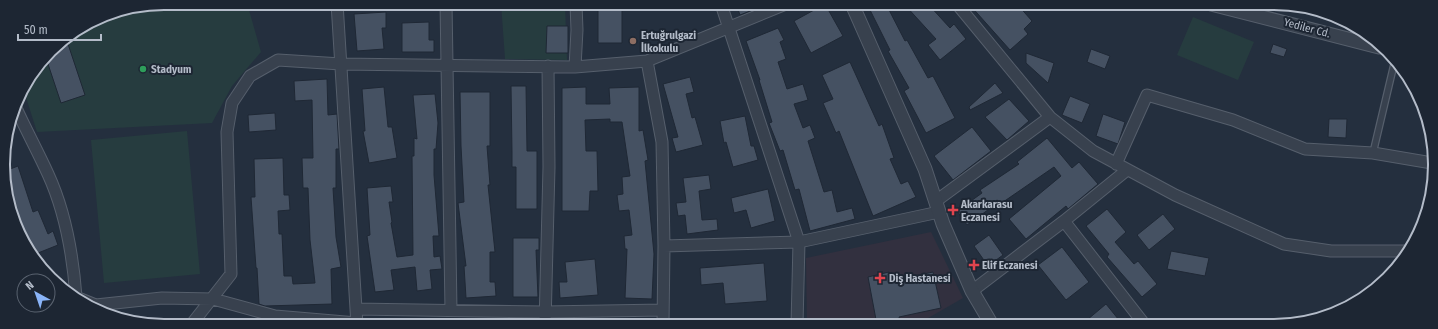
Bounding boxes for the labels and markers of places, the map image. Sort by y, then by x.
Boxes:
place label: Ertuğrulgazi İlkokulu [641,29,696,55]
marker: Ertuğrulgazi İlkokulu [628,36,638,46]
place label: Stadyum [151,63,191,76]
marker: Stadyum [138,64,148,74]
place label: Akarkarasu Eczanesi [960,198,1013,224]
marker: Akarkarasu Eczanesi [948,205,958,215]
place label: Elif Eczanesi [982,259,1038,272]
marker: Elif Eczanesi [969,260,979,270]
marker: Diş Hastanesi [874,272,886,284]
place label: Diş Hastanesi [889,272,951,285]

